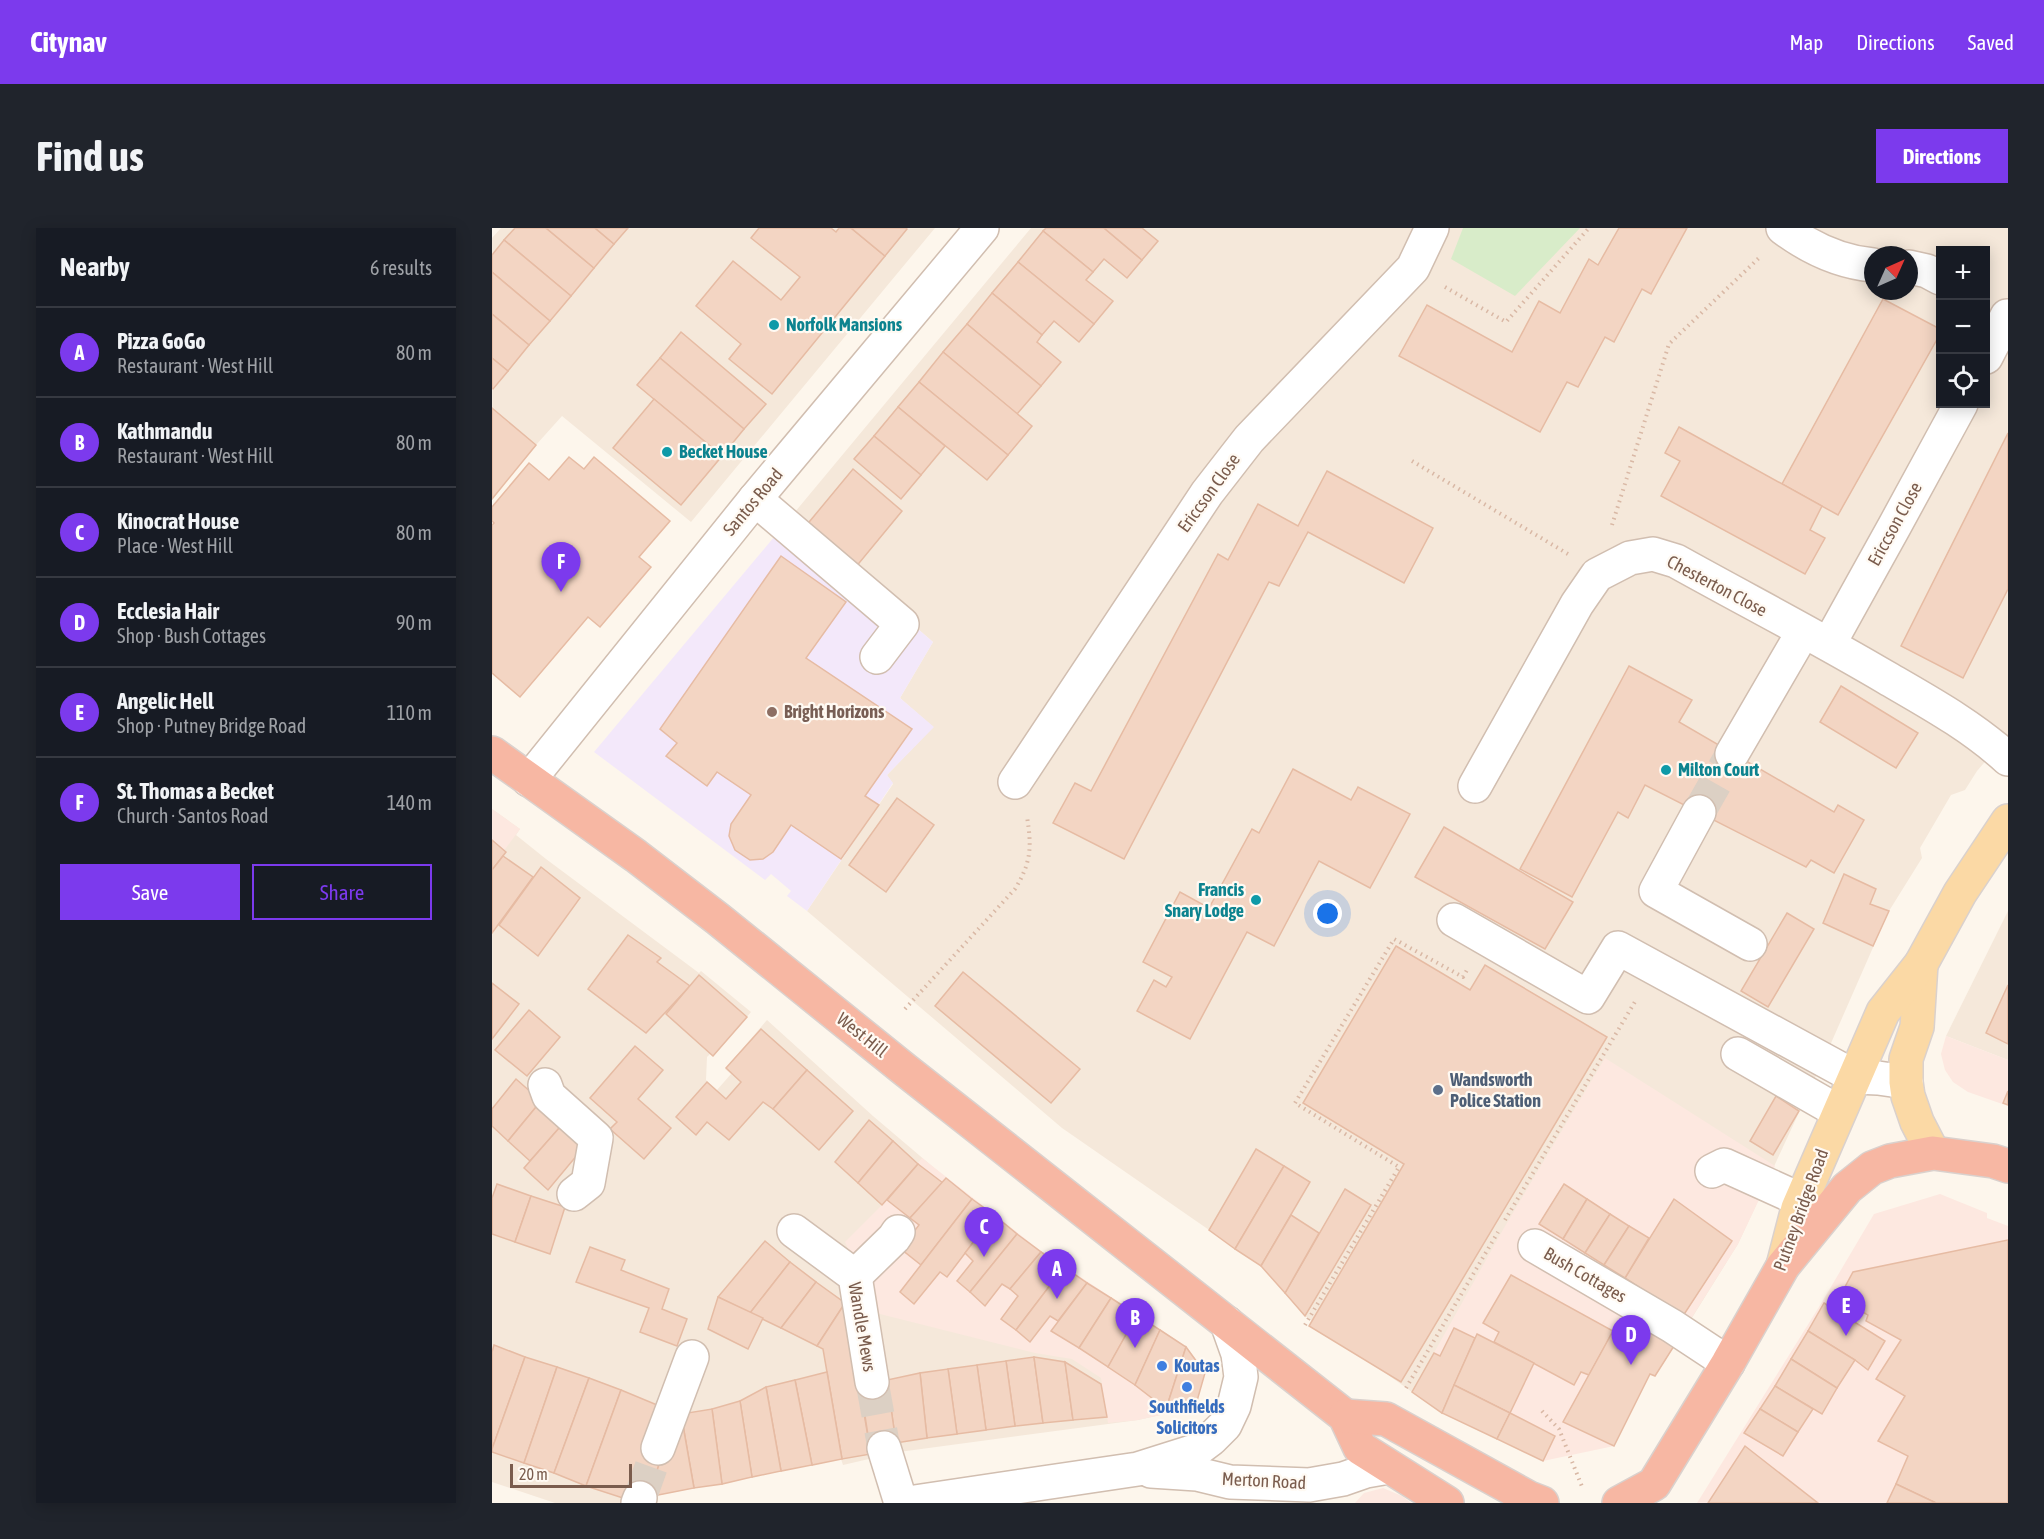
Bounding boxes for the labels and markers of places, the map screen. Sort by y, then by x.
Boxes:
place label: Norfolk Mansions [786,314,903,335]
marker: Norfolk Mansions [767,318,781,332]
place label: Becket House [679,441,768,462]
marker: Becket House [660,445,674,459]
pin: F [542,542,580,592]
place label: Bright Horizons [784,701,885,722]
marker: Bright Horizons [765,705,779,719]
place label: Milton Court [1678,759,1760,780]
marker: Milton Court [1659,763,1673,777]
place label: Francis Snary Lodge [1165,879,1245,921]
marker: Francis Snary Lodge [1249,893,1263,907]
place label: Wandsworth Police Station [1449,1069,1541,1111]
marker: Wandsworth Police Station [1431,1083,1445,1097]
pin: C [964,1208,1004,1257]
pin: A [1038,1250,1076,1299]
pin: E [1826,1286,1866,1336]
pin: B [1116,1298,1154,1348]
pin: D [1612,1316,1650,1365]
place label: Koutas [1174,1355,1220,1376]
marker: Koutas [1155,1359,1169,1373]
marker: Southfields Solicitors [1180,1380,1194,1394]
place label: Southfields Solicitors [1149,1396,1225,1438]

